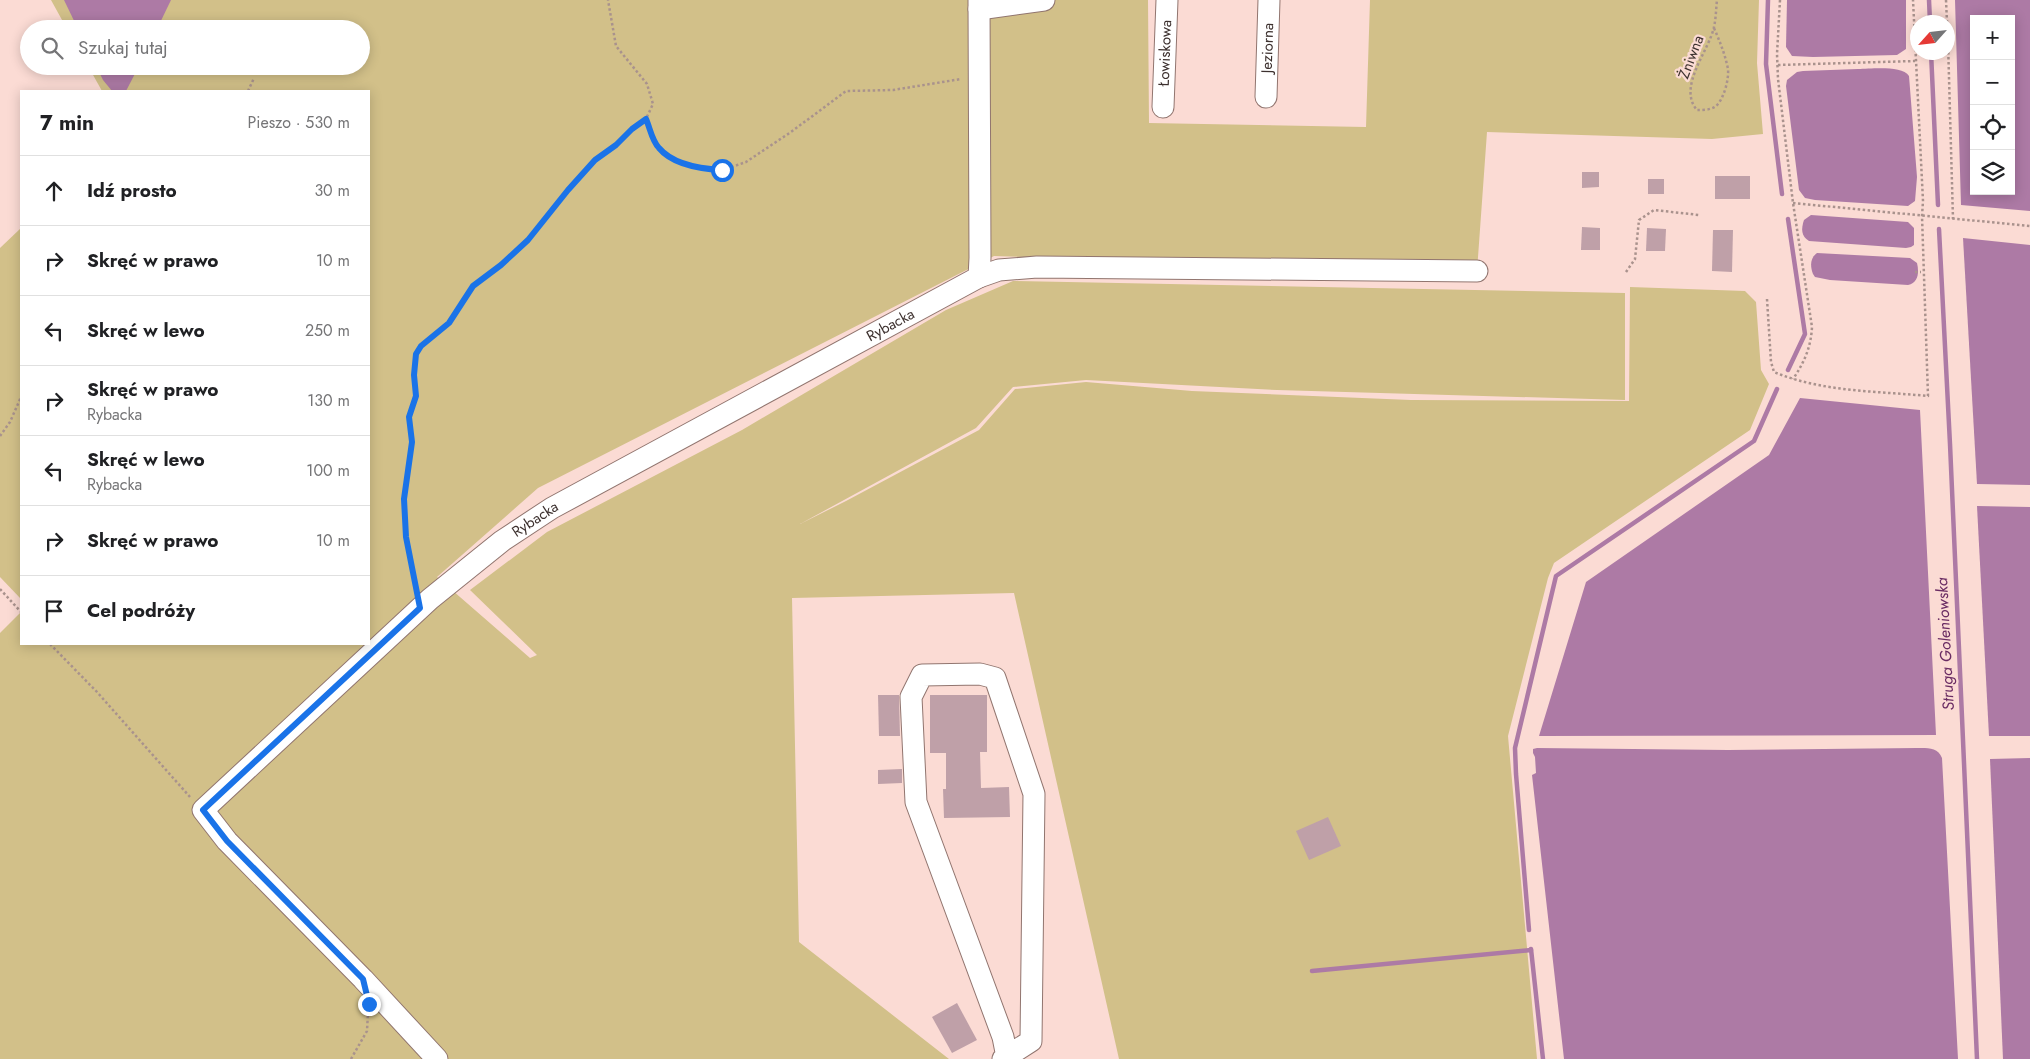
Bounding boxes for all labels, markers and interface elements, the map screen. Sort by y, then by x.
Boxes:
north arrow [1910,15,1955,60]
map controls [1970,15,2015,195]
button: + [1970,15,2015,60]
street label: Łowiskowa [1153,19,1177,88]
search box [20,20,370,75]
street label: Jeziorna [1256,22,1279,76]
street label: Żniwna [1673,32,1709,82]
icon: search [38,34,66,62]
text: Szukaj tutaj [78,34,168,61]
button: − [1970,60,2015,105]
button: locate [1970,105,2015,150]
text: 7 min [40,108,94,138]
text: Pieszo · 530 m [247,111,350,134]
button: layers [1970,150,2015,195]
route start [711,159,734,182]
icon: ahead [40,177,68,205]
text: Idź prosto [87,177,177,204]
text: 30 m [314,179,350,202]
icon: right [40,247,68,275]
text: Skręć w prawo [87,247,219,274]
text: 10 m [316,249,350,272]
street label: Rybacka [862,303,918,347]
icon: left [40,317,68,345]
text: Skręć w lewo [87,317,205,344]
text: 250 m [305,319,350,342]
text: Skręć w prawo [87,376,219,403]
icon: right [40,387,68,415]
text: 130 m [307,389,350,412]
text: Rybacka [87,403,142,426]
text: Skręć w lewo [87,446,205,473]
icon: left [40,457,68,485]
text: 100 m [306,459,350,482]
text: Rybacka [87,473,142,496]
street label: Rybacka [507,496,562,543]
icon: right [40,527,68,555]
text: Skręć w prawo [87,527,219,554]
text: 10 m [316,529,350,552]
water label: Struga Goleniowska [1930,577,1960,711]
icon: arrive [40,597,68,625]
text: Cel podróży [87,597,195,624]
route end [358,993,381,1016]

